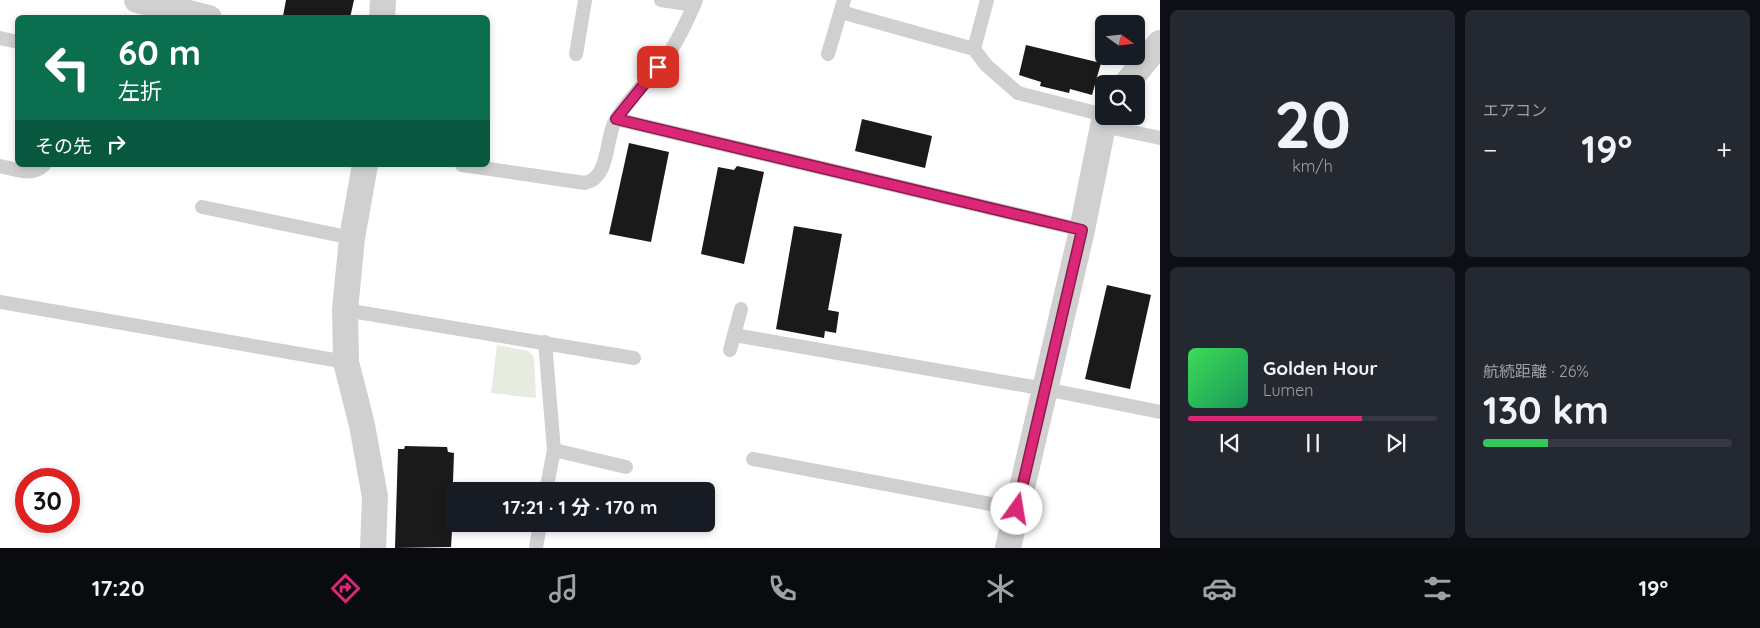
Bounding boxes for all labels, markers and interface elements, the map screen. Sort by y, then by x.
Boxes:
north arrow [1095,15,1145,65]
map controls [1095,15,1145,125]
text: 60 m [118,30,201,74]
icon: left [35,35,100,100]
pin [637,46,679,88]
icon: arrive [644,53,672,81]
button: search [1095,75,1145,125]
text: 左折 [118,77,162,105]
text: 20 [1274,83,1351,164]
text: エアコン [1483,100,1547,120]
text: 19° [1581,125,1633,173]
icon: right [102,130,130,158]
text: − [1483,132,1498,167]
text: + [1716,132,1732,167]
text: その先 [35,134,92,158]
text: km/h [1292,156,1333,176]
text: Golden Hour [1263,356,1378,380]
text: 航続距離 · 26% [1483,361,1589,381]
text: Lumen [1263,380,1314,400]
text: 130 km [1483,386,1609,434]
icon: previous [1216,429,1244,457]
icon: pause [1299,429,1327,457]
icon: next [1382,429,1410,457]
speed limit sign: 30 [15,468,80,533]
position arrow [990,482,1042,534]
text: 17:21 · 1 分 · 170 m [503,495,657,519]
icon: directions [328,571,363,606]
icon: music [546,571,581,606]
icon: phone [765,571,800,606]
icon: climate [983,571,1018,606]
icon: car [1202,571,1237,606]
icon: filters [1420,571,1455,606]
text: 17:20 [92,574,144,602]
text: 19° [1639,574,1668,602]

